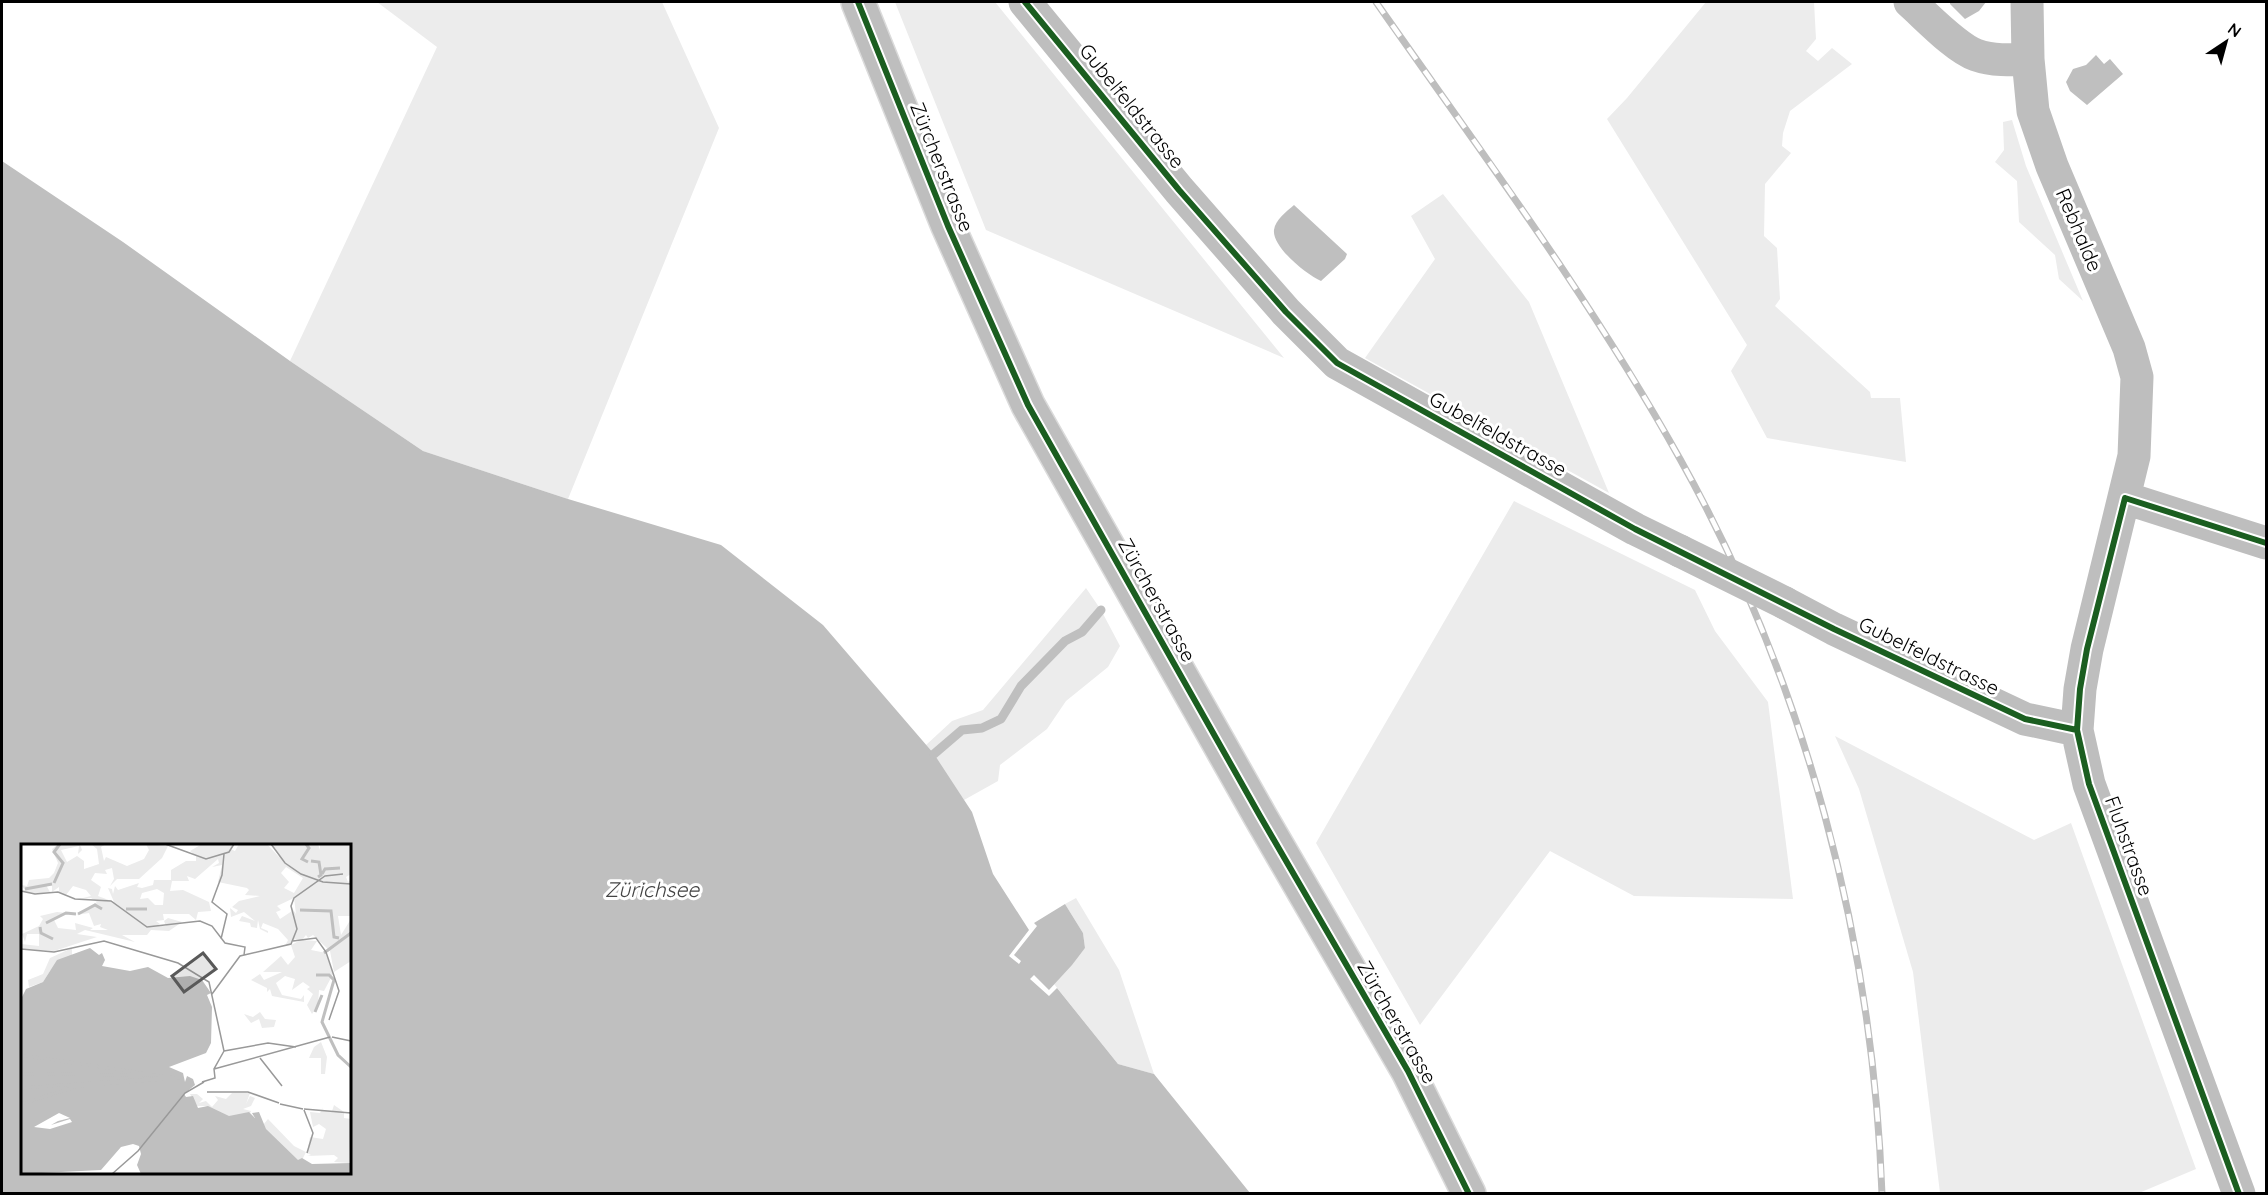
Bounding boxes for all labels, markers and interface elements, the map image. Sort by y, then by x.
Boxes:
north arrow [2196,12,2256,72]
text: N [2224,18,2245,41]
street label: Gubelfeldstrasse [1074,38,1190,173]
street label: Zürcherstrasse [905,98,980,235]
street label: Rebhalde [2051,184,2108,275]
street label: Gubelfeldstrasse [1425,385,1571,482]
street label: Zürcherstrasse [1113,533,1202,666]
street label: Gubelfeldstrasse [1855,611,2004,700]
street label: Fluhstrasse [2100,793,2159,899]
inset map [21,844,351,1174]
water label: Zürichsee [605,876,700,902]
street label: Zürcherstrasse [1352,956,1443,1088]

